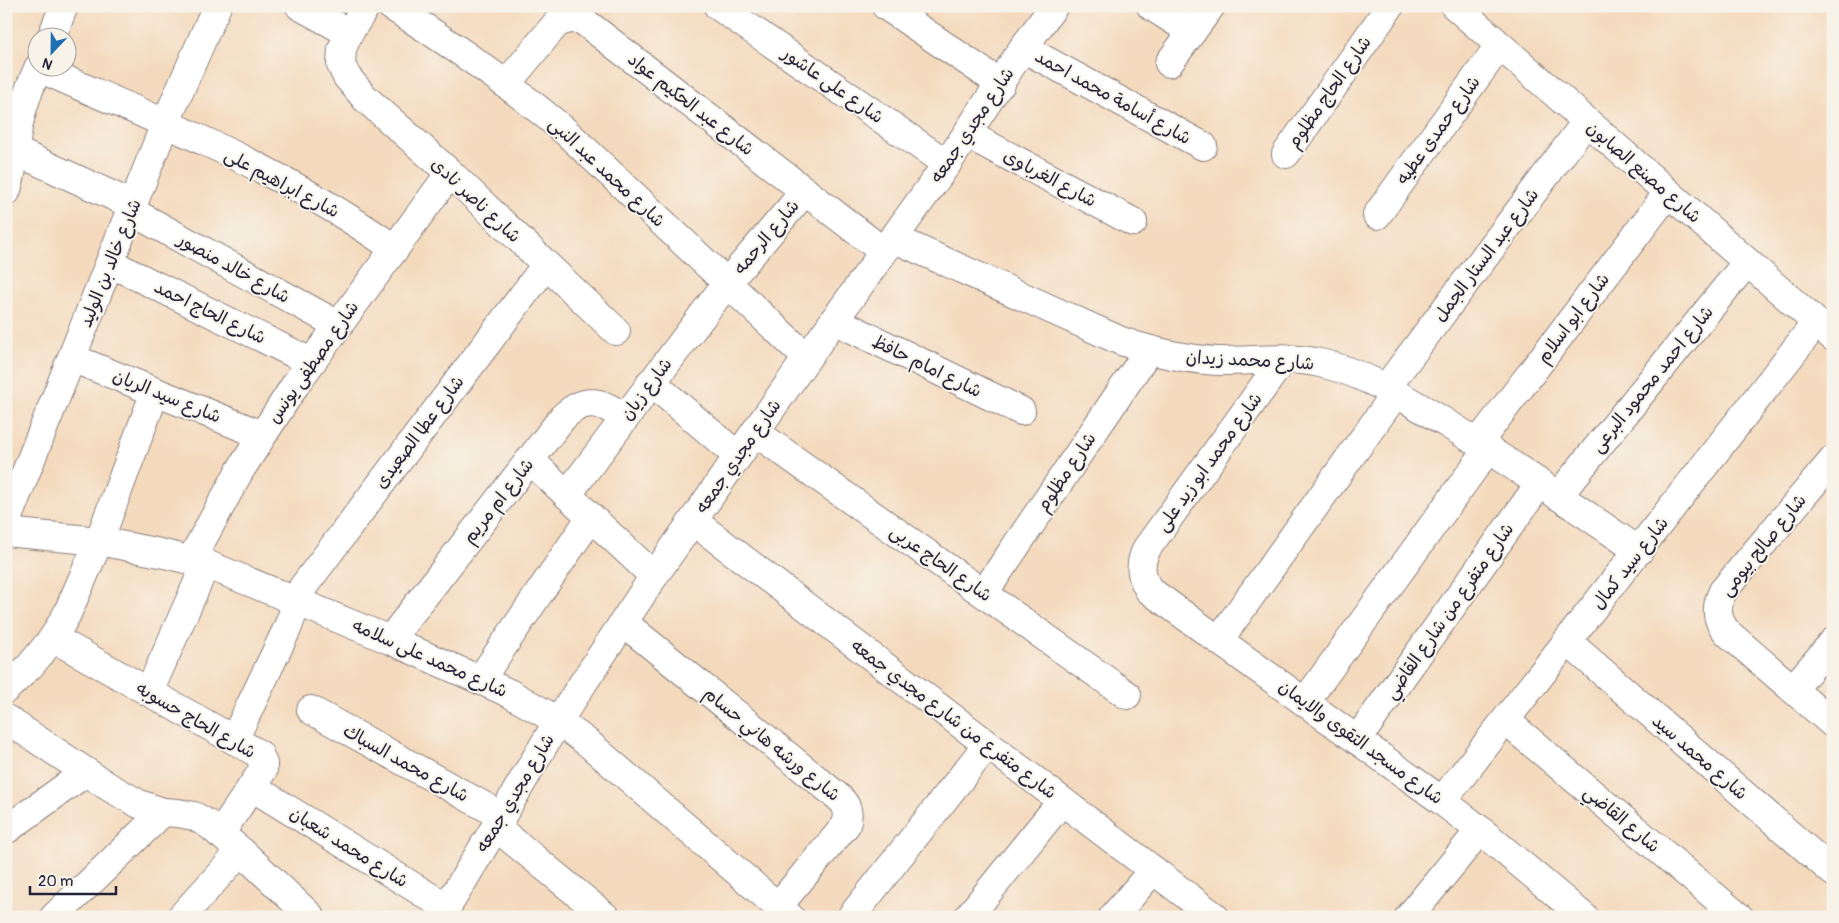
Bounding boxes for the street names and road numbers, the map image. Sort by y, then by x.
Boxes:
street label: شارع الحاج مظلوم [1282,32,1378,154]
street label: شارع على عاشور [776,41,888,129]
street label: شارع أسامة محمد احمد [1031,45,1195,150]
street label: شارع عبد الحكيم عواد [622,48,759,163]
street label: شارع مجدي جمعه [925,63,1020,188]
street label: شارع حمدى عطيه [1391,71,1486,189]
street label: شارع محمد عبد النبى [544,112,670,232]
street label: شارع مصنع الصابون [1581,116,1706,229]
street label: شارع ابراهيم على [219,143,343,225]
street label: شارع الغرباوى [999,144,1100,213]
street label: شارع ناصر نادى [426,153,525,248]
street label: شارع عبد الستار الجمل [1429,184,1544,327]
street label: شارع الرحمه [728,195,805,280]
street label: شارع خالد بن الوليد [74,196,147,331]
street label: شارع خالد منصور [172,227,294,309]
street label: شارع ابو اسلام [1532,269,1616,369]
street label: شارع الحاج احمد [150,275,270,349]
street label: شارع مصطفى يونس [263,297,364,428]
street label: شارع احمد محمود البرعى [1586,301,1719,457]
street label: شارع امام حافظ [867,330,985,405]
street label: شارع محمد زيدان [1185,346,1315,375]
street label: شارع زيان [615,353,677,425]
street label: شارع سيد الريان [109,364,224,429]
street label: شارع عطا الصعيدى [369,371,469,493]
street label: شارع محمد ابو زيد على [1151,388,1268,536]
street label: شارع مجدي جمعه [691,395,787,518]
street label: شارع مظلوم [1031,428,1103,518]
street label: شارع ام مريم [458,454,541,550]
street label: شارع صالح بيومى [1715,489,1812,601]
street label: شارع سيد كمال [1587,512,1674,614]
street label: شارع متفرع من شارع القاضي [1380,519,1522,706]
street label: شارع الحاج عربى [885,520,996,607]
street label: شارع محمد على سلامه [349,614,511,703]
street label: شارع متفرع من شارع مجدي جمعه [846,634,1061,805]
street label: شارع مسجد التقوى والايمان [1274,675,1448,810]
street label: شارع الحاج حسوبه [132,677,260,764]
street label: شارع ورشه هاني حسام [696,682,845,810]
street label: شارع محمد سيد [1647,710,1752,805]
street label: شارع محمد السباك [339,719,473,808]
street label: شارع مجدي جمعه [471,730,561,857]
street label: شارع القاضي [1576,781,1665,861]
street label: شارع محمد شعبان [285,802,412,893]

